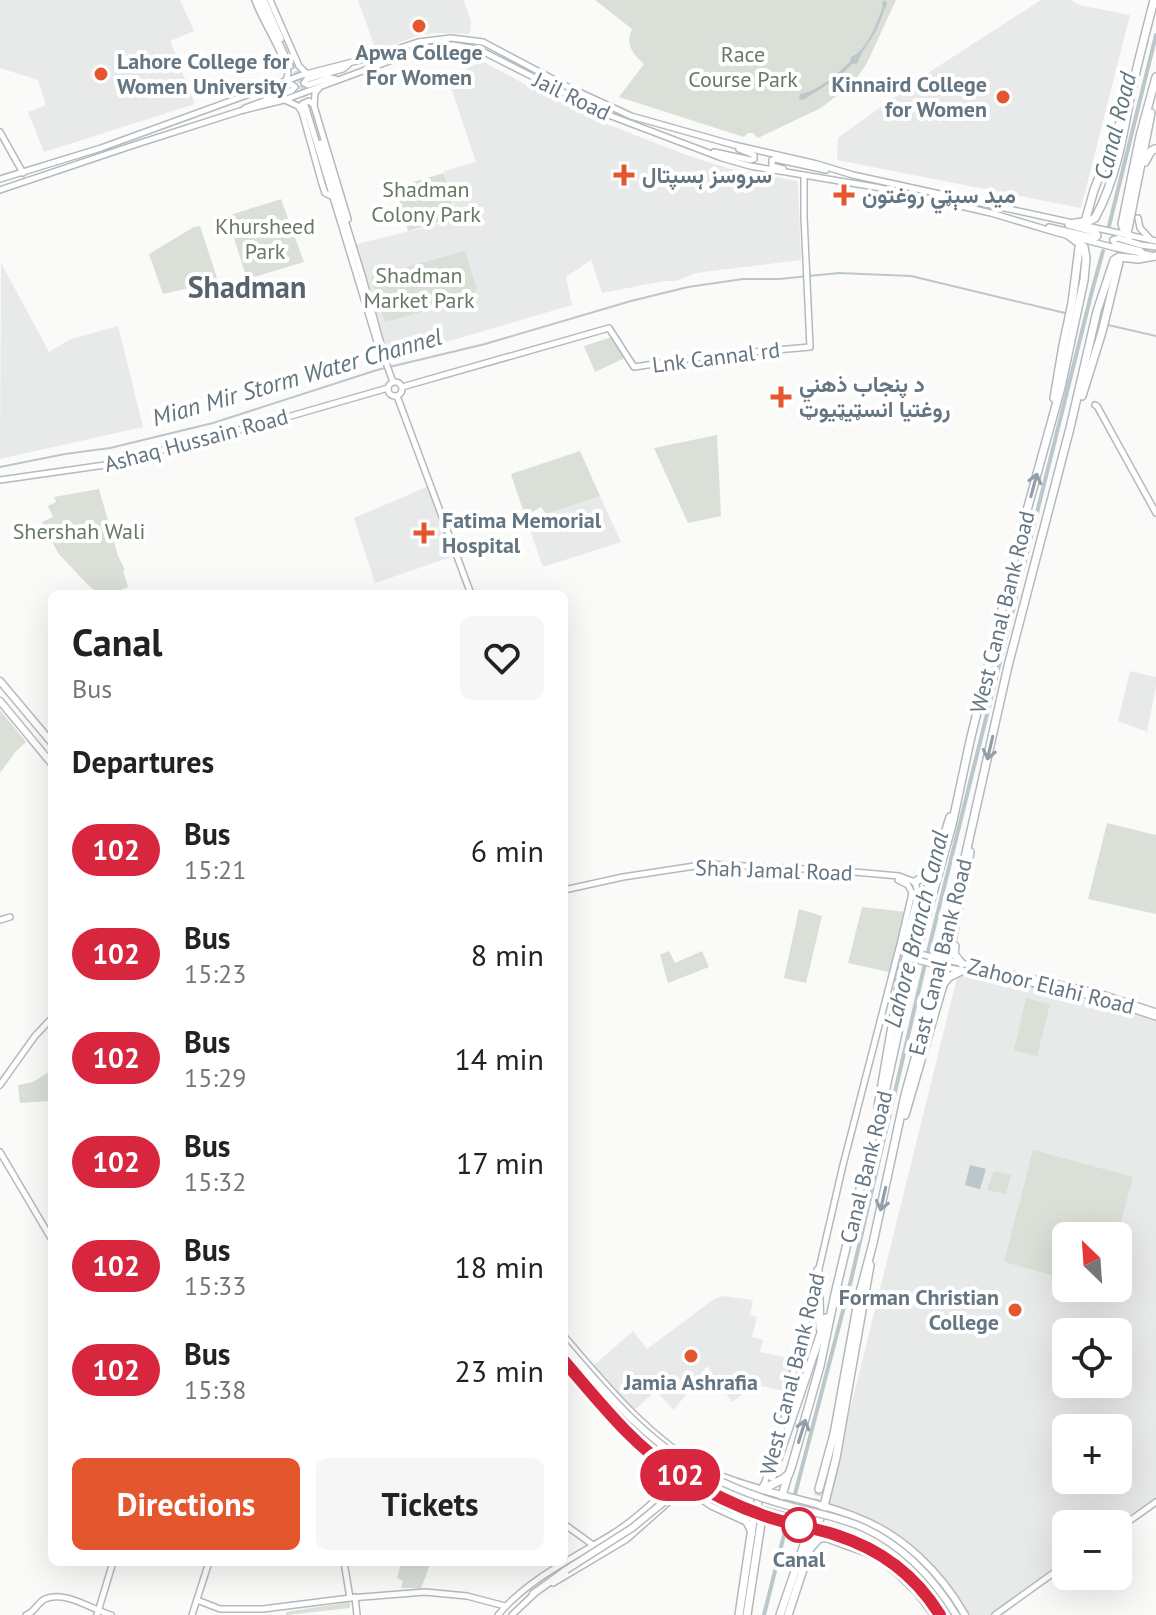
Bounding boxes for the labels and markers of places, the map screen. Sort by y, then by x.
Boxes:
marker: Apwa College For Women [410,17,428,35]
place label: Apwa College For Women [355,38,483,91]
place label: Lahore College for Women University [117,47,290,100]
marker: Lahore College for Women University [92,65,110,83]
place label: Kinnaird College for Women [831,70,987,123]
marker: Kinnaird College for Women [994,88,1012,106]
place label: سروسز ہسپتال [642,161,772,191]
marker: سروسز ہسپتال [613,164,635,186]
place label: مید سېټي روغتون [862,181,1016,214]
marker: مید سېټي روغتون [833,184,855,206]
place label: د پنجاب ذهني روغتیا انسټیټیوټ [799,370,950,423]
marker: د پنجاب ذهني روغتیا انسټیټیوټ [770,386,792,408]
place label: Fatima Memorial Hospital [442,506,602,559]
marker: Fatima Memorial Hospital [413,522,435,544]
place label: Forman Christian College [839,1283,999,1336]
marker: Forman Christian College [1006,1301,1024,1319]
marker: Jamia Ashrafia [682,1347,700,1365]
place label: Jamia Ashrafia [623,1368,758,1396]
marker: Canal [782,1508,816,1542]
place label: Canal [773,1545,826,1573]

